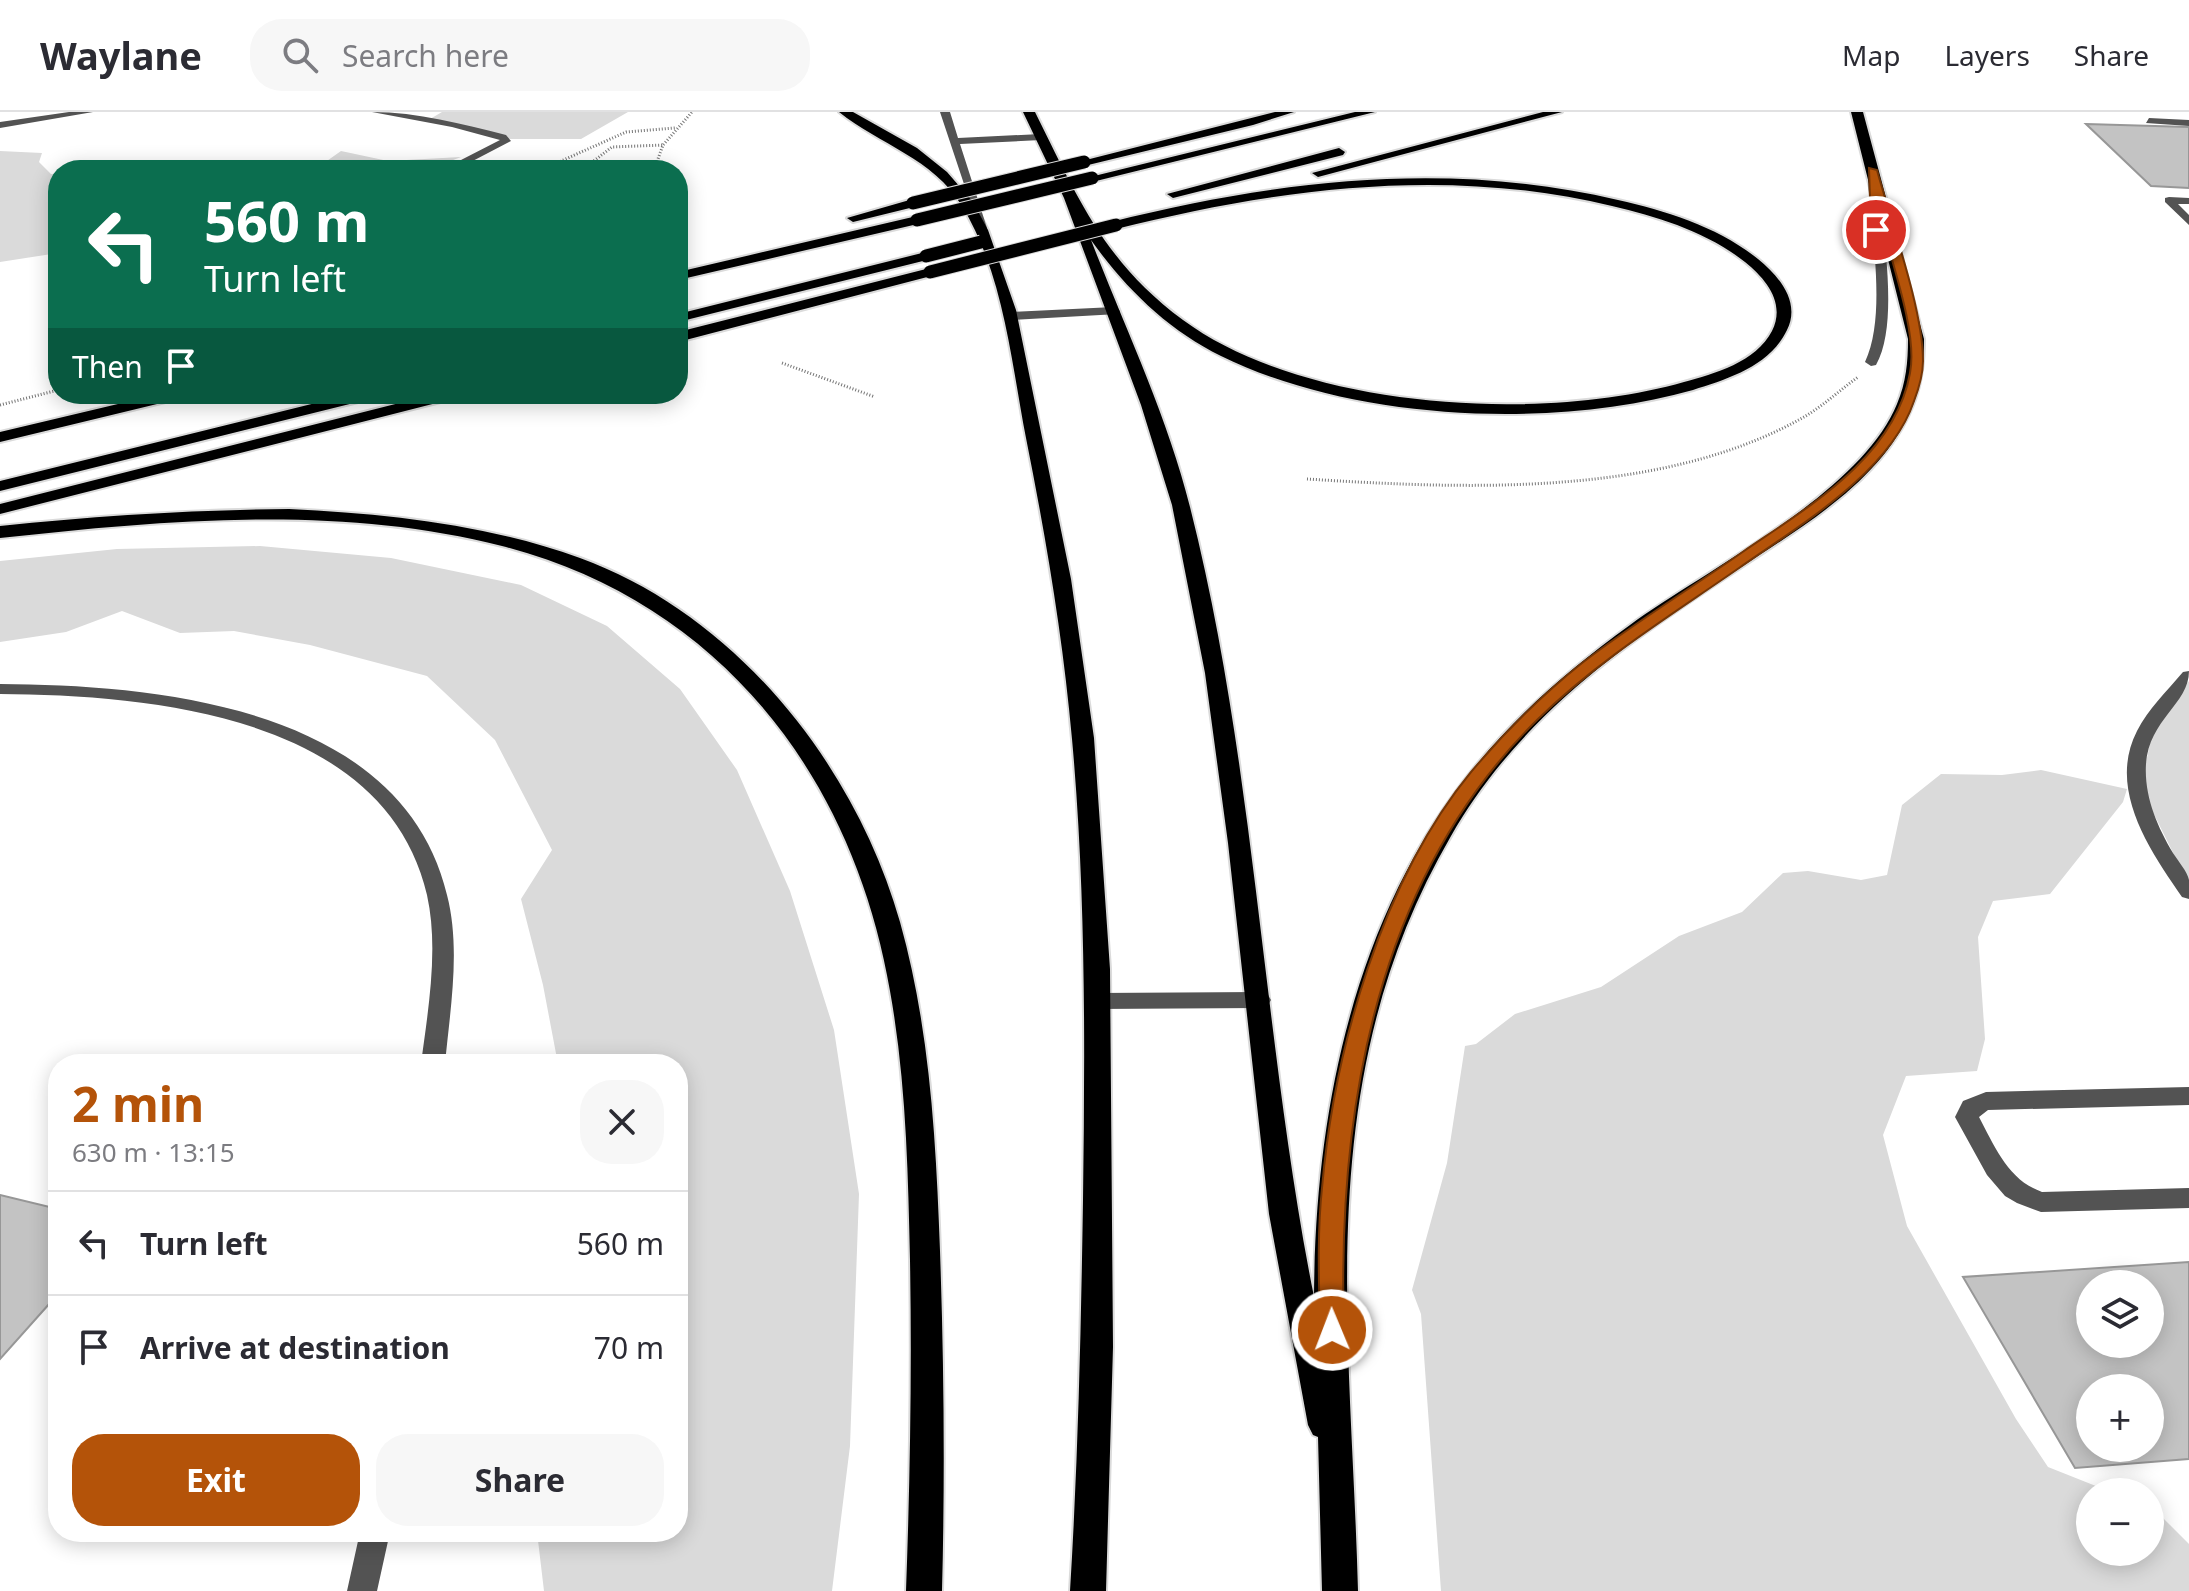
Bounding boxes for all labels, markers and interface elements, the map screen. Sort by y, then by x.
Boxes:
search box [250,19,810,91]
text: Waylane [40,29,202,81]
icon: search [278,33,322,77]
text: Search here [342,35,509,76]
text: Map [1842,36,1900,74]
text: Layers [1944,36,2030,74]
text: Share [2074,36,2149,74]
text: 560 m [204,182,369,258]
icon: left [72,192,176,296]
pin [1842,196,1910,264]
icon: arrive [1854,208,1898,252]
text: Turn left [204,254,346,303]
icon: arrive [159,344,203,388]
text: Then [72,346,143,387]
text: 2 min [72,1071,204,1136]
button: close [580,1080,664,1164]
text: 630 m · 13:15 [72,1134,235,1170]
icon: left [72,1221,116,1265]
text: Turn left [140,1223,268,1264]
text: 560 m [577,1223,664,1264]
map controls [2076,1270,2164,1566]
button: layers [2076,1270,2164,1358]
position arrow [1290,1288,1374,1372]
icon: arrive [72,1325,116,1369]
text: Arrive at destination [140,1327,450,1368]
text: 70 m [594,1327,664,1368]
button: + [2076,1374,2164,1462]
button: Exit [72,1434,360,1526]
button: Share [376,1434,664,1526]
button: − [2076,1478,2164,1566]

